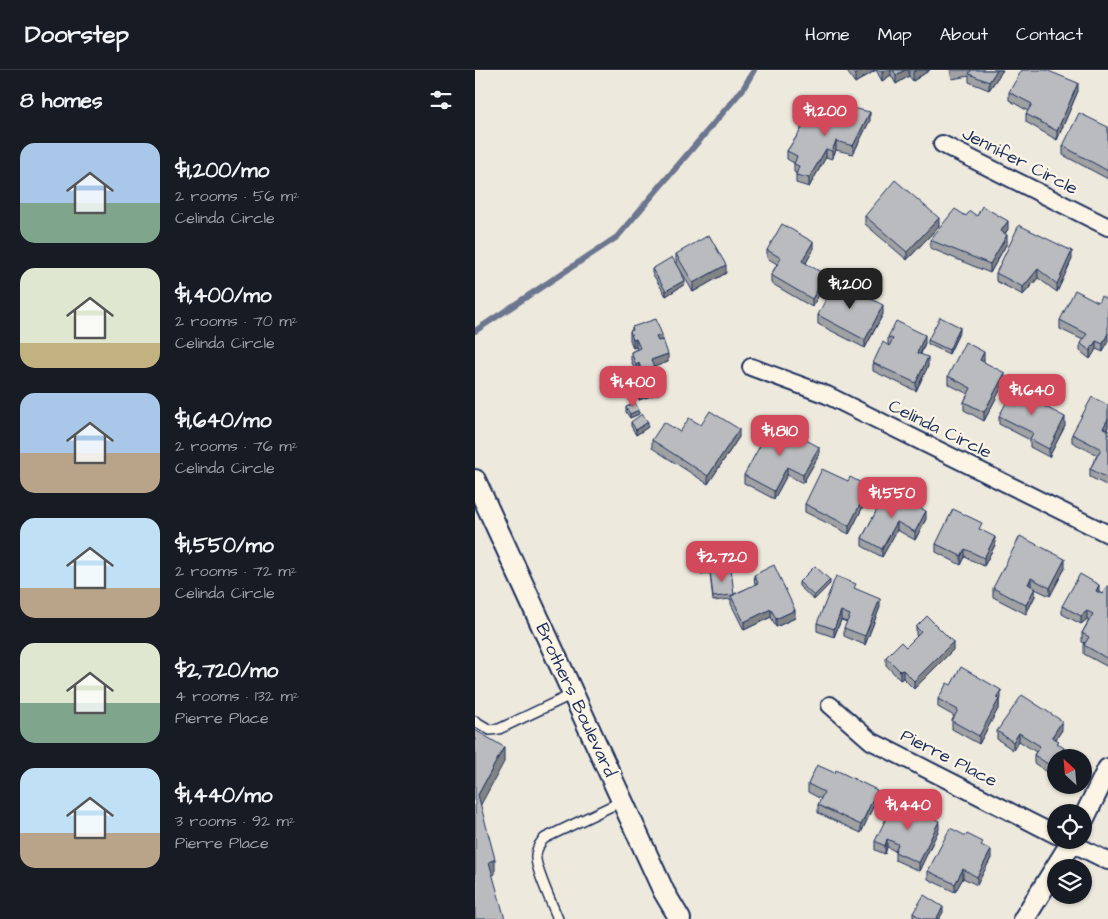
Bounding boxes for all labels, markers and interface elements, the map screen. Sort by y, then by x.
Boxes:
text: Doorstep [25,18,129,52]
text: Home [805,22,850,47]
text: Map [878,22,912,47]
text: About [940,22,988,47]
text: Contact [1016,22,1083,47]
text: 8 homes [20,86,102,115]
icon: filters [427,86,455,114]
pin: $1,200 [784,94,866,137]
text: $1,200 [803,100,847,122]
street label: Jennifer Circle [958,121,1082,201]
text: $1,200/mo [175,156,269,185]
icon: home [60,163,120,223]
text: 2 rooms · 56 m² [175,185,299,207]
text: Celinda Circle [175,207,275,229]
pin: $1,200 [809,268,891,310]
text: $1,200 [828,273,872,295]
text: $1,400/mo [175,281,272,310]
icon: home [60,288,120,348]
text: 2 rooms · 70 m² [175,310,298,332]
text: Celinda Circle [175,332,275,354]
pin: $1,400 [592,366,674,408]
text: $1,400 [611,371,655,393]
pin: $1,640 [991,374,1073,416]
text: $1,640 [1010,379,1054,401]
street label: Celinda Circle [884,393,996,465]
text: $1,640/mo [175,406,272,435]
icon: home [60,413,120,473]
pin: $1,810 [739,414,821,457]
text: $1,810 [762,420,798,442]
text: 2 rooms · 76 m² [175,435,298,457]
text: Celinda Circle [175,457,275,479]
pin: $1,550 [851,476,933,519]
text: $1,550 [869,482,915,504]
text: $1,550/mo [175,531,274,560]
icon: home [60,538,120,598]
pin: $2,720 [681,540,763,583]
text: $2,720 [697,546,747,568]
text: 2 rooms · 72 m² [175,560,297,582]
text: Celinda Circle [175,582,275,604]
street label: Brothers Boulevard [529,619,623,781]
text: $2,720/mo [175,656,278,685]
icon: home [60,663,120,723]
text: 4 rooms · 132 m² [175,685,299,707]
text: Pierre Place [175,707,269,729]
street label: Pierre Place [896,723,1002,793]
north arrow [1047,749,1093,794]
map controls [1047,749,1092,904]
text: $1,440/mo [175,781,273,810]
icon: home [60,788,120,848]
pin: $1,440 [867,788,949,831]
text: $1,440 [885,794,931,816]
button: locate [1047,804,1092,849]
text: 3 rooms · 92 m² [175,810,295,832]
text: Pierre Place [175,832,269,854]
button: layers [1047,859,1092,904]

